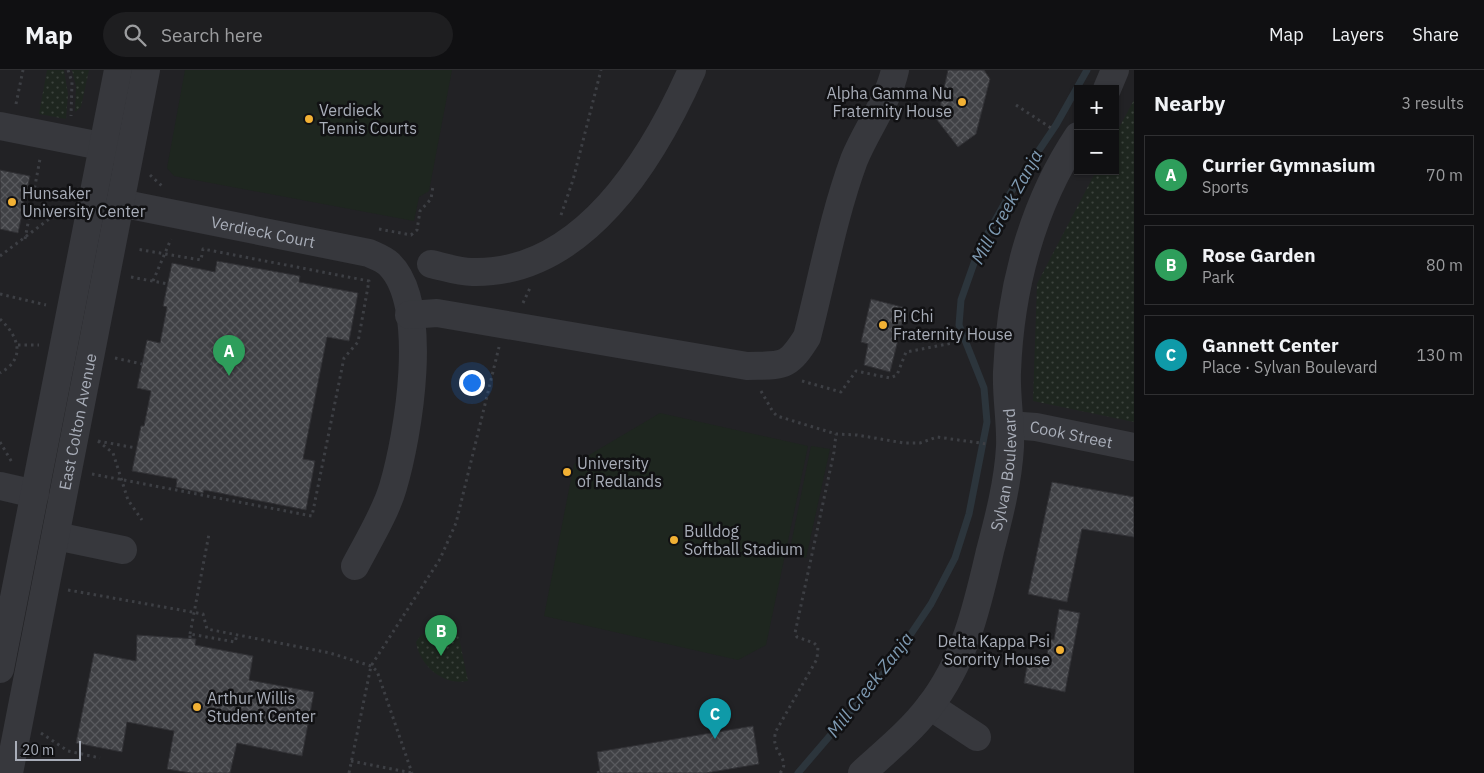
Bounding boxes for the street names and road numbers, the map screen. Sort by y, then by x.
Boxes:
street label: Verdieck Court [209,212,317,252]
street label: East Colton Avenue [54,351,101,492]
street label: Sylvan Boulevard [986,408,1020,533]
street label: Cook Street [1029,417,1114,452]

